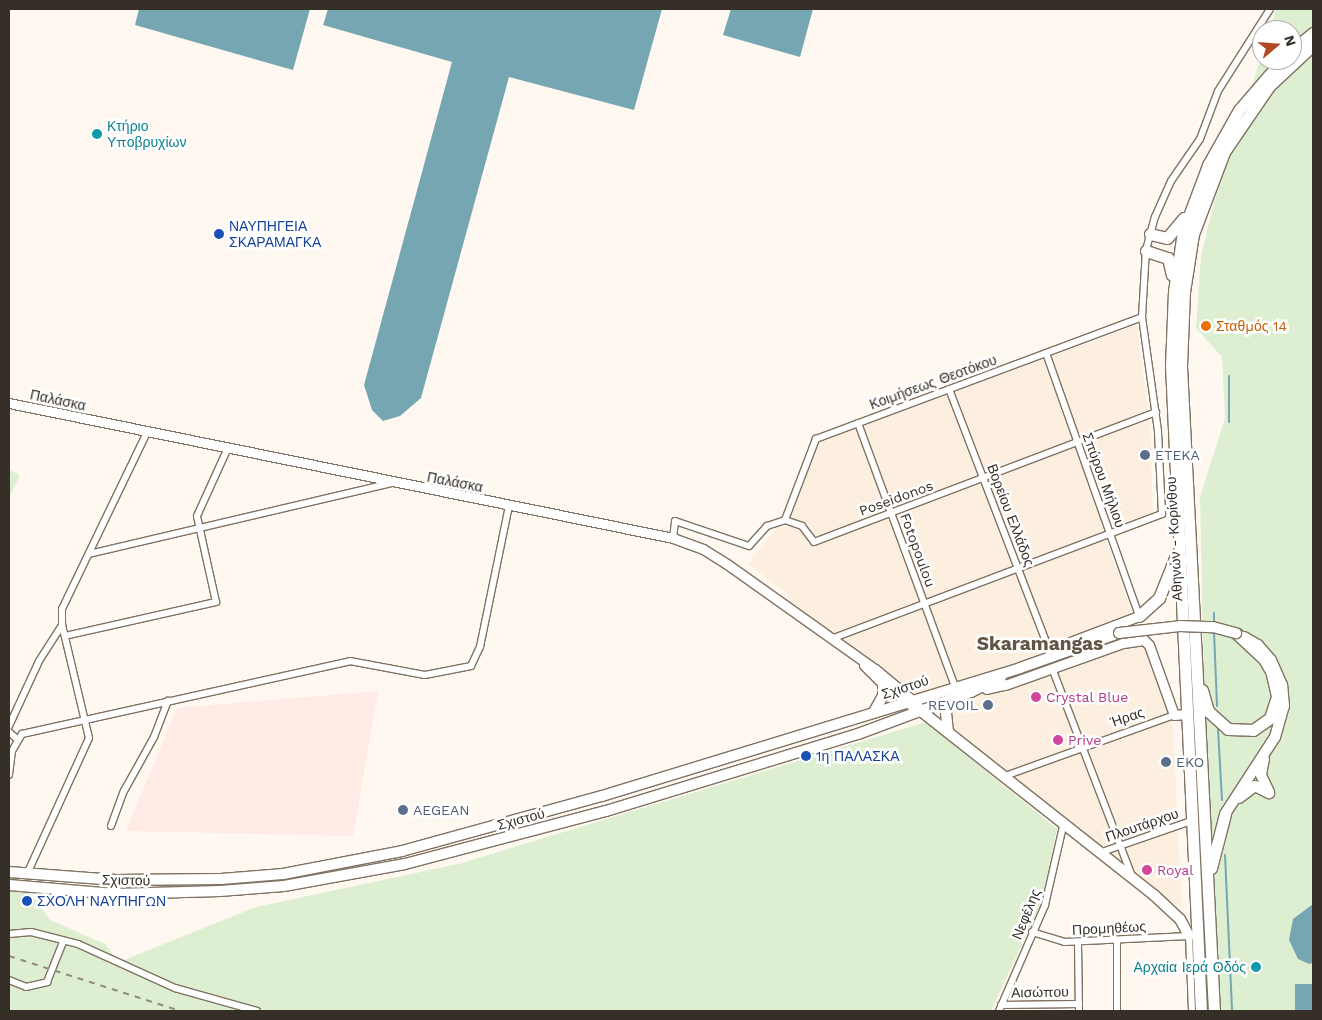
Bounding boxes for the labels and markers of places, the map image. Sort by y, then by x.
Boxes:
place label: Κτήριο Υποβρυχίων [107,118,186,150]
marker: Κτήριο Υποβρυχίων [91,128,103,140]
place label: ΝΑΥΠΗΓΕΙΑ ΣΚΑΡΑΜΑΓΚΑ [229,218,321,250]
marker: ΝΑΥΠΗΓΕΙΑ ΣΚΑΡΑΜΑΓΚΑ [213,228,225,240]
place label: Σταθμός 14 [1216,318,1287,334]
marker: Σταθμός 14 [1200,320,1212,332]
place label: ETEKA [1155,447,1200,463]
marker: ETEKA [1139,449,1151,461]
place label: Crystal Blue [1046,689,1129,705]
marker: Crystal Blue [1030,691,1042,703]
place label: REVOIL [928,697,978,713]
marker: REVOIL [982,699,994,711]
place label: Prive [1068,732,1101,748]
marker: Prive [1052,734,1064,746]
place label: 1η ΠΑΛΑΣΚΑ [816,748,899,764]
marker: 1η ΠΑΛΑΣΚΑ [800,750,812,762]
place label: EKO [1176,754,1204,770]
marker: EKO [1160,756,1172,768]
place label: AEGEAN [413,802,470,818]
marker: AEGEAN [397,804,409,816]
place label: Royal [1157,862,1194,878]
marker: Royal [1141,864,1153,876]
place label: ΣΧΟΛΗ ΝΑΥΠΗΓΩΝ [37,893,166,909]
marker: ΣΧΟΛΗ ΝΑΥΠΗΓΩΝ [21,895,33,907]
place label: Αρχαία Ιερά Οδός [1133,959,1246,975]
marker: Αρχαία Ιερά Οδός [1250,961,1262,973]

